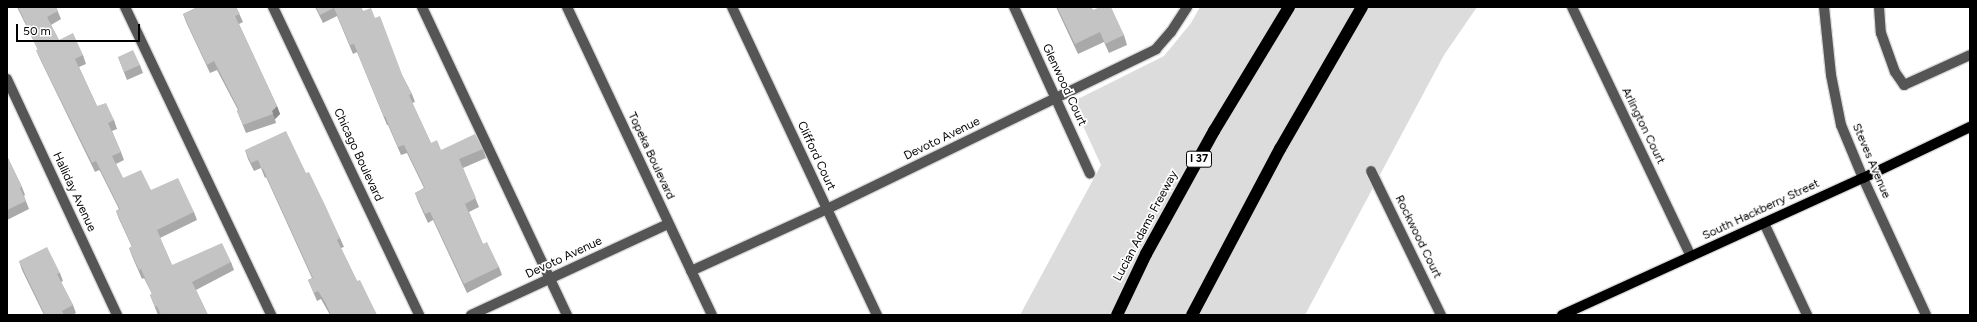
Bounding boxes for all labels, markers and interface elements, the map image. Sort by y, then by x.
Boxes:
scale bar [18,16,142,42]
text: 50 m [23,24,51,38]
street label: Glenwood Court [1039,42,1089,128]
street label: Arlington Court [1618,85,1668,167]
street label: Chicago Boulevard [330,106,386,204]
street label: Topeka Boulevard [624,110,678,202]
street label: Devoto Avenue [902,114,982,164]
street label: Clifford Court [794,119,838,193]
street label: Steves Avenue [1849,121,1893,201]
street label: Halliday Avenue [49,150,99,234]
road number: I 37 [1185,150,1213,168]
street label: Lucian Adams Freeway [1111,168,1181,284]
street label: South Hackberry Street [1700,177,1822,243]
street label: Rockwood Court [1392,193,1444,281]
street label: Devoto Avenue [523,234,605,282]

